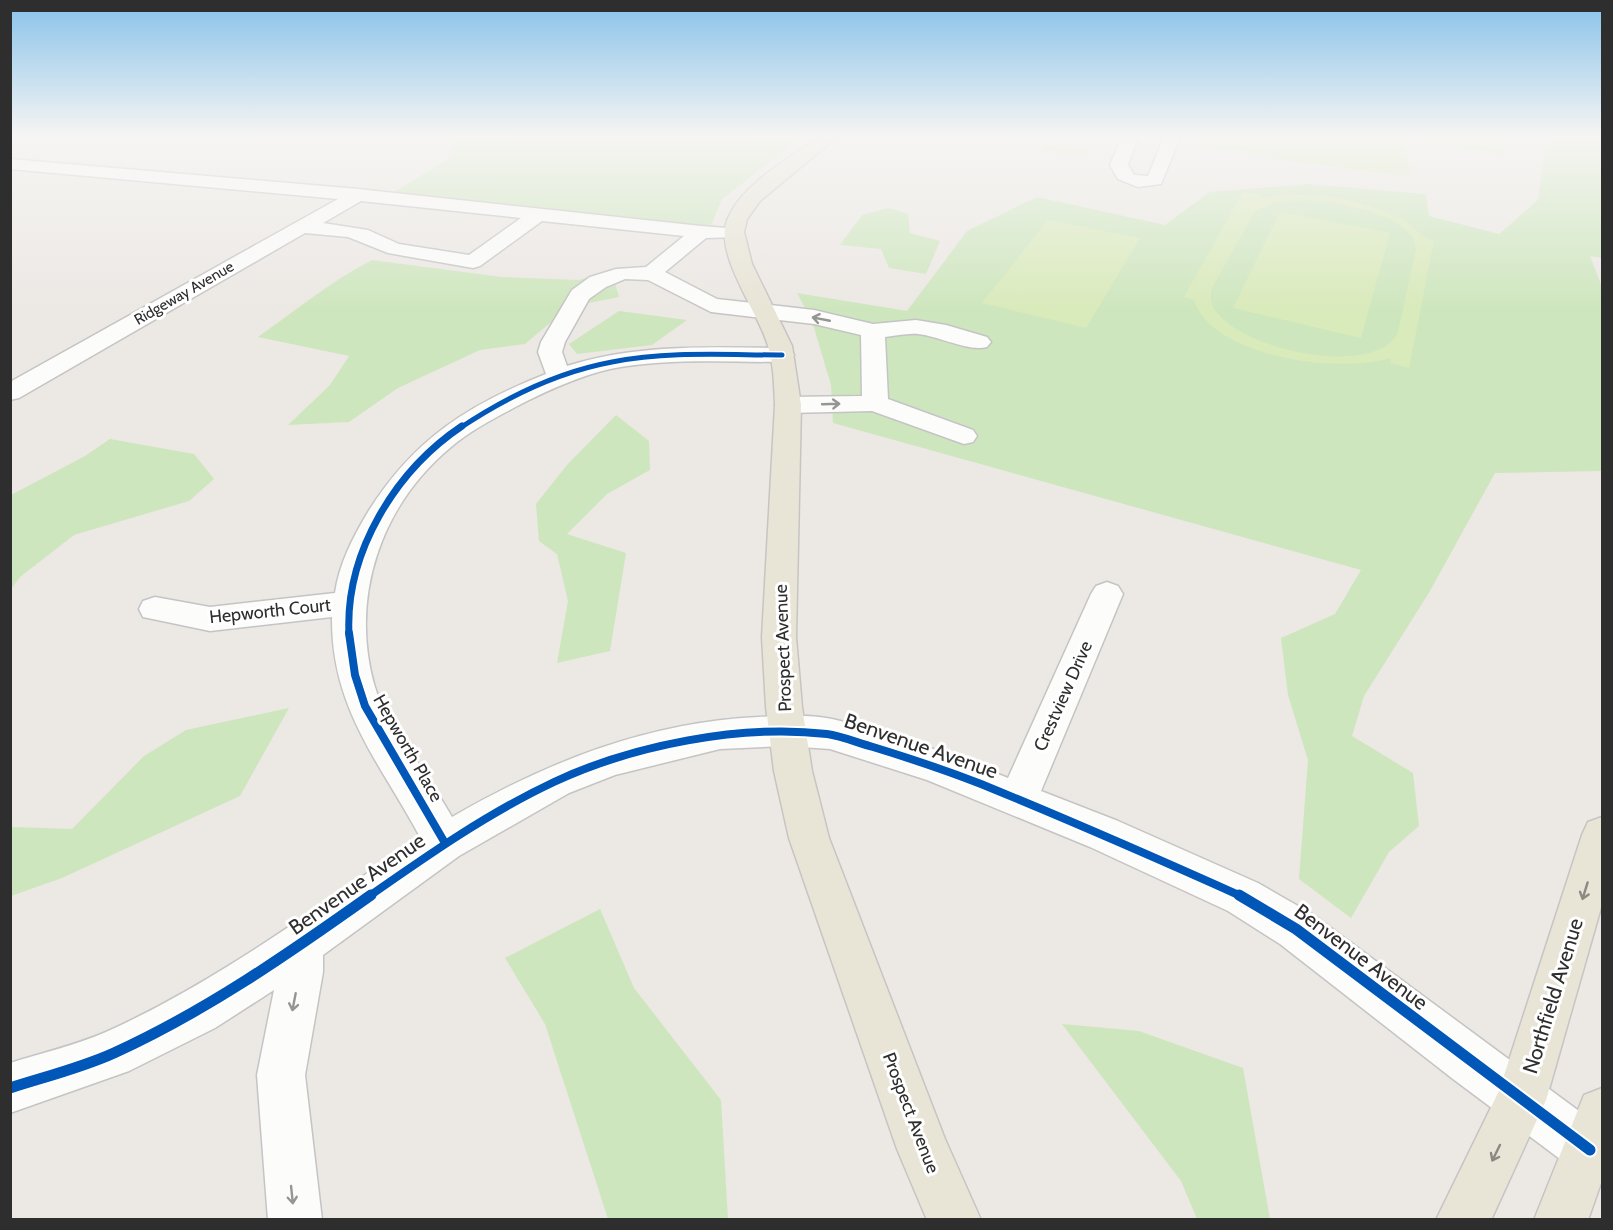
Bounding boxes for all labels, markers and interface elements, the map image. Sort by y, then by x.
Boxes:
street label: Ridgeway Avenue [131,257,237,329]
one-way arrow [812,313,831,324]
one-way arrow [821,398,841,410]
street label: Prospect Avenue [770,584,796,712]
street label: Hepworth Court [208,594,332,628]
street label: Crestview Drive [1029,637,1097,755]
street label: Hepworth Place [368,690,448,806]
street label: Benvenue Avenue [841,708,1001,784]
street label: Benvenue Avenue [284,827,430,940]
one-way arrow [1579,881,1590,900]
street label: Benvenue Avenue [1290,898,1433,1015]
street label: Northfield Avenue [1517,915,1588,1076]
one-way arrow [288,992,299,1012]
street label: Prospect Avenue [878,1050,944,1176]
one-way arrow [1489,1144,1501,1162]
one-way arrow [287,1185,298,1205]

